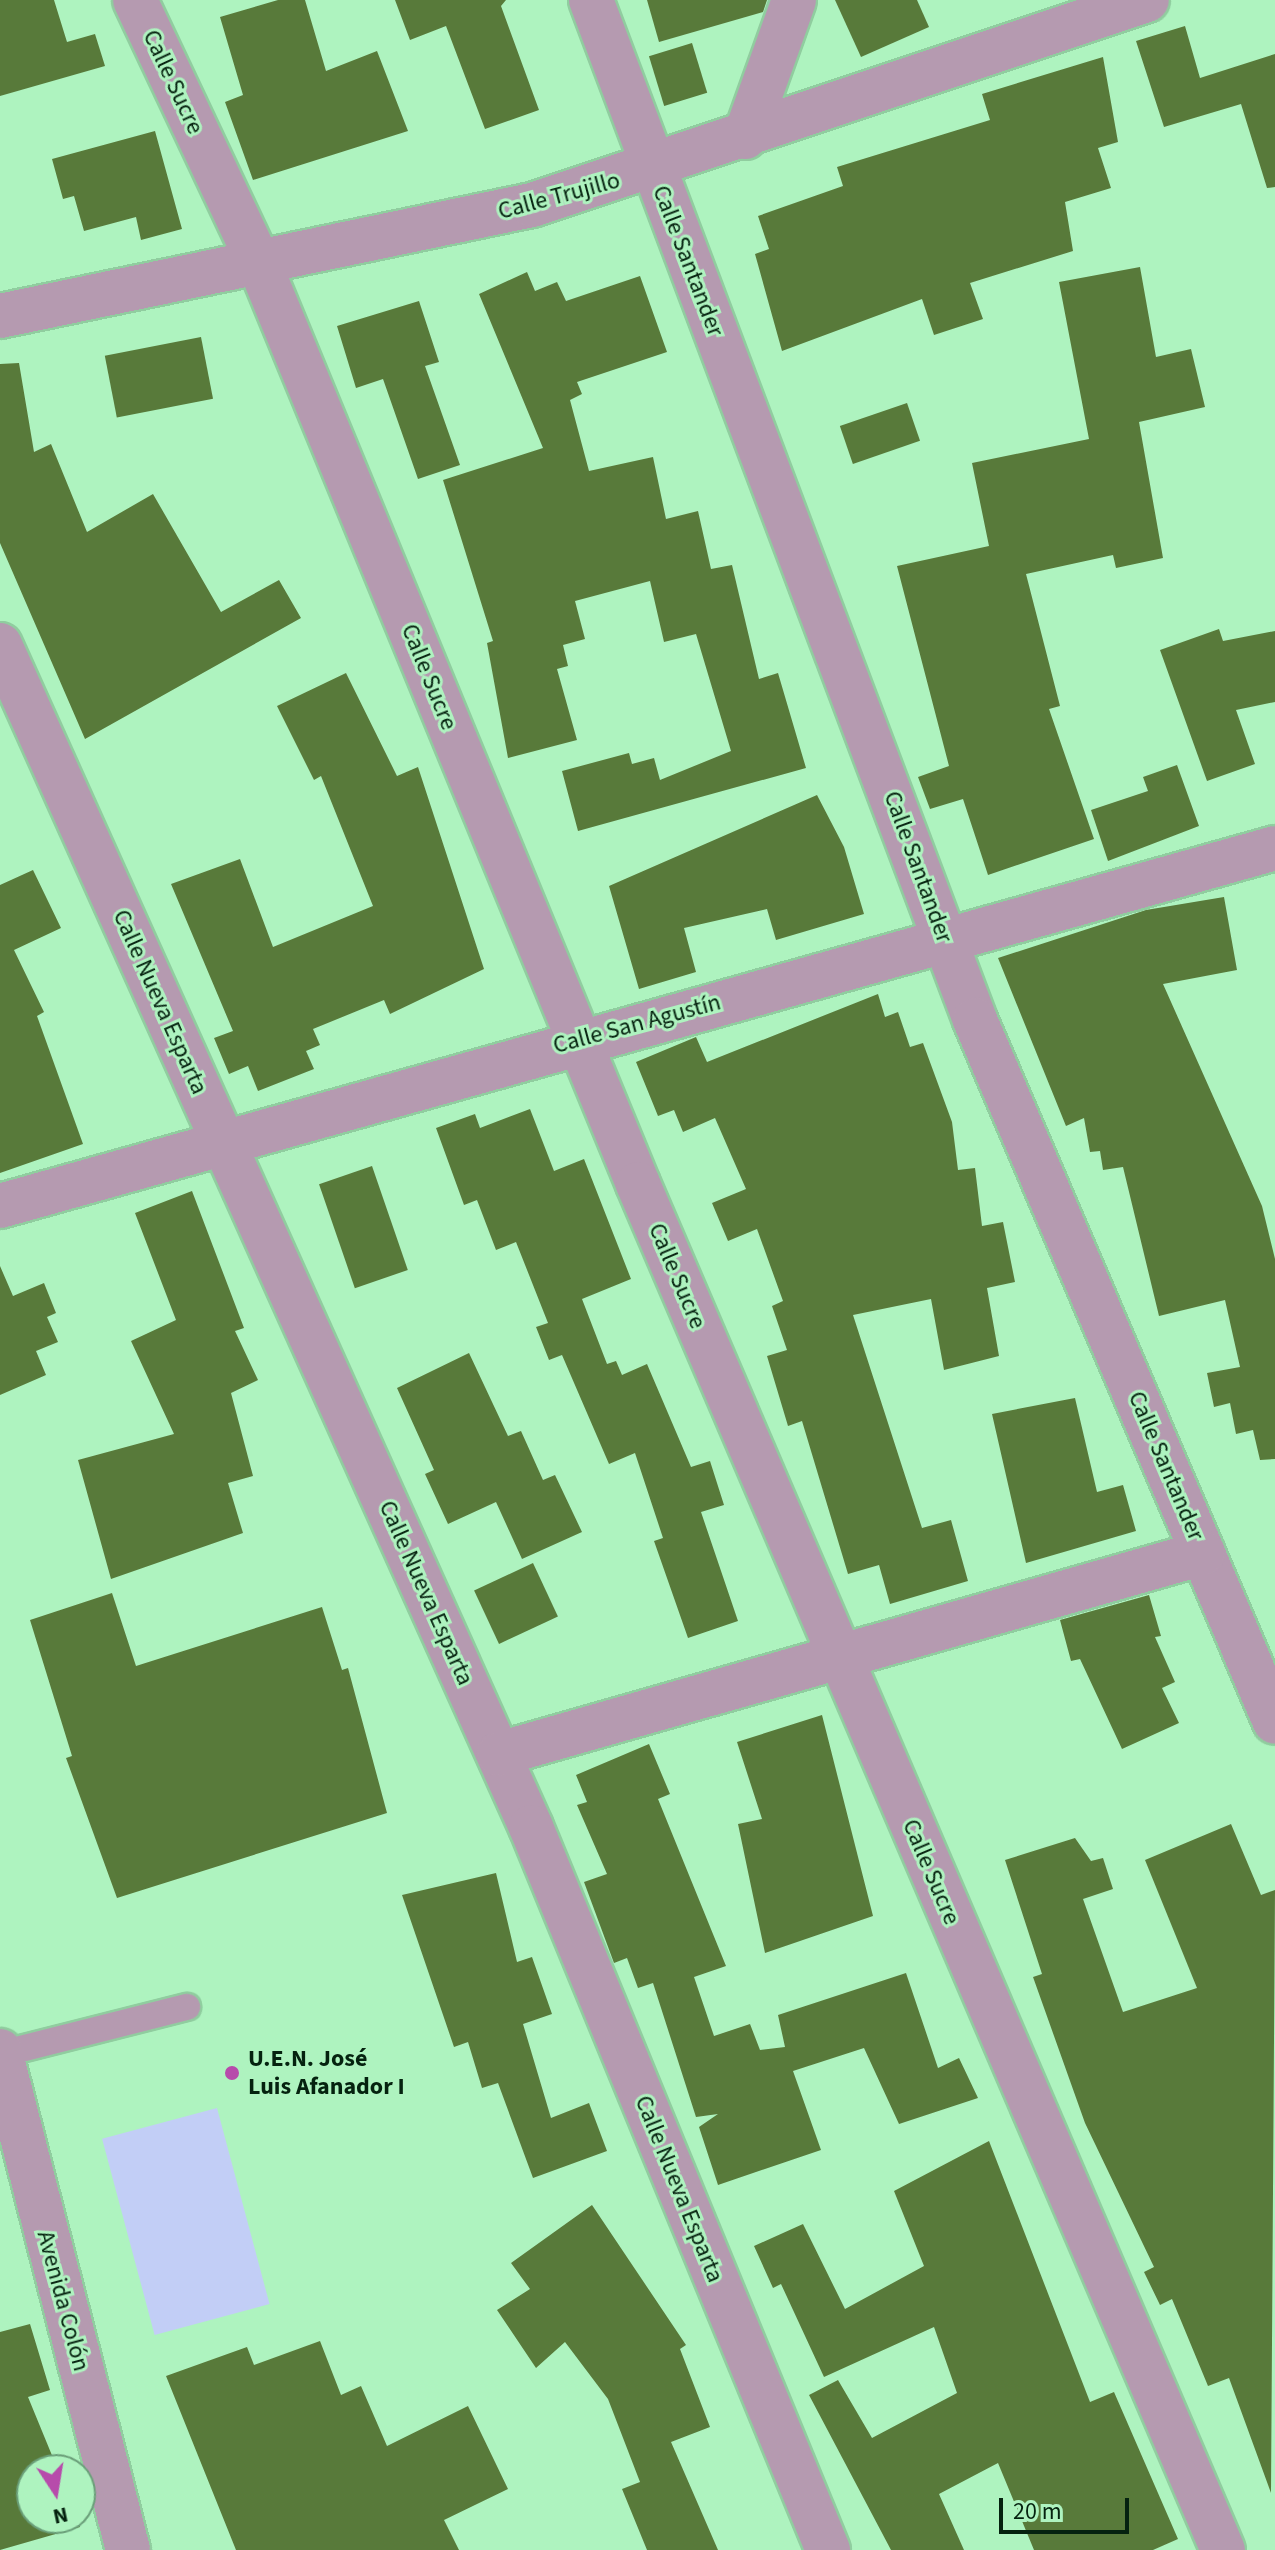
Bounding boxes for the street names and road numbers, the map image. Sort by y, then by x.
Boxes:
street label: Calle Sucre [136,25,210,139]
street label: Calle Trujillo [495,166,623,226]
street label: Calle Santander [646,182,730,340]
street label: Calle Sucre [395,620,463,734]
street label: Calle Santander [877,787,959,947]
street label: Calle Nueva Esparta [106,905,214,1099]
street label: Calle San Agustín [550,988,724,1060]
street label: Calle Sucre [642,1219,712,1333]
street label: Calle Santander [1122,1387,1210,1545]
street label: Calle Nueva Esparta [372,1496,480,1690]
street label: Calle Sucre [896,1815,966,1929]
street label: Calle Nueva Esparta [628,2091,730,2287]
street label: Avenida Colón [30,2228,96,2374]

